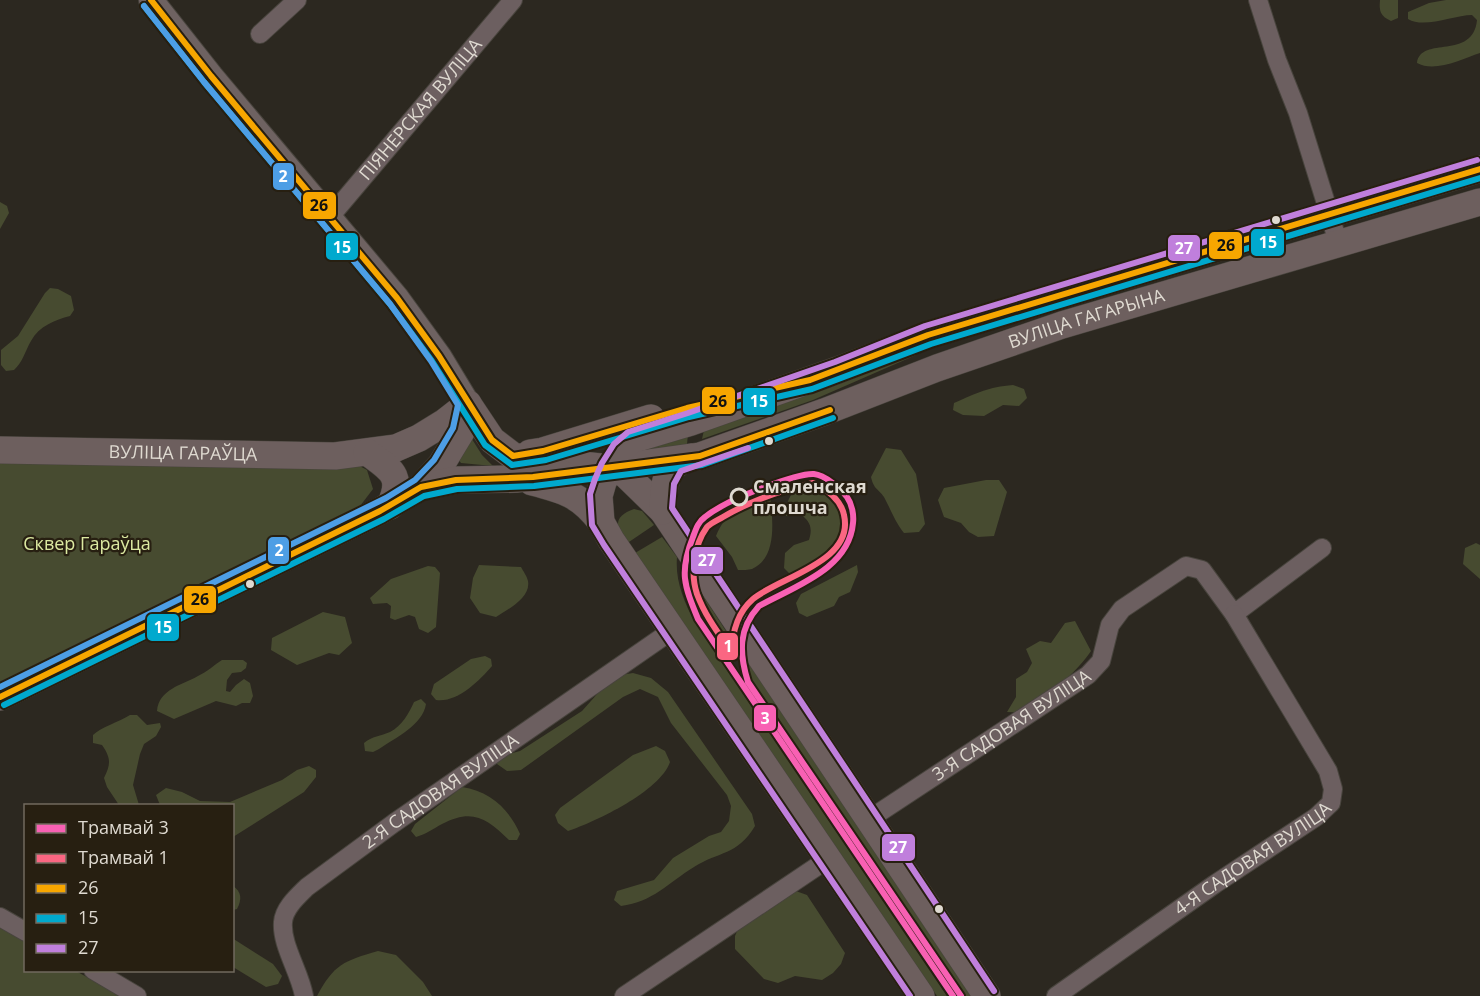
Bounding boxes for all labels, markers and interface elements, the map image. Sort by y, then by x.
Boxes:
street label: ПІЯНЕРСКАЯ ВУЛІЦА [353,32,487,185]
line badge: 2 [272,162,295,191]
text: 2 [278,165,288,187]
line badge: 26 [302,191,337,220]
text: 26 [310,194,328,216]
unlabelled marker [1270,214,1282,226]
line badge: 15 [1250,228,1285,257]
line badge: 26 [1208,231,1243,260]
text: 15 [1259,231,1277,253]
line badge: 15 [325,232,359,261]
line badge: 27 [1167,234,1201,262]
text: 26 [1217,234,1235,256]
text: 15 [333,236,351,258]
text: 27 [1175,237,1193,259]
street label: ВУЛІЦА ГАГАРЫНА [1005,282,1168,354]
line badge: 26 [701,386,736,415]
line badge: 15 [742,387,776,416]
text: 26 [709,390,727,412]
text: 15 [750,390,768,412]
unlabelled marker [763,435,775,447]
street label: ВУЛІЦА ГАРАЎЦА [108,439,258,466]
place label: Смаленская плошча [753,474,867,519]
marker: Смаленская плошча [730,488,748,506]
park label: Сквер Гараўца [23,531,151,555]
line badge: 2 [267,536,290,565]
text: 2 [274,539,284,561]
line badge: 27 [690,546,724,575]
text: 27 [698,549,716,571]
unlabelled marker [244,578,256,590]
line badge: 26 [183,585,217,614]
text: 26 [191,588,209,610]
line badge: 15 [146,613,180,642]
text: 15 [154,616,172,638]
line badge: 1 [716,632,739,661]
text: 1 [723,635,733,657]
street label: 3-Я САДОВАЯ ВУЛІЦА [927,663,1096,786]
line badge: 3 [753,704,777,732]
text: 3 [760,707,770,729]
street label: 2-Я САДОВАЯ ВУЛІЦА [357,727,523,853]
street label: 4-Я САДОВАЯ ВУЛІЦА [1169,795,1336,920]
legend [24,804,234,972]
text: Трамвай 3 [78,815,169,839]
line badge: 27 [881,833,916,862]
text: 27 [889,836,907,858]
text: Трамвай 1 [78,845,169,869]
text: 26 [78,875,99,899]
unlabelled marker [933,903,945,915]
text: 15 [78,905,99,929]
text: 27 [78,935,99,959]

